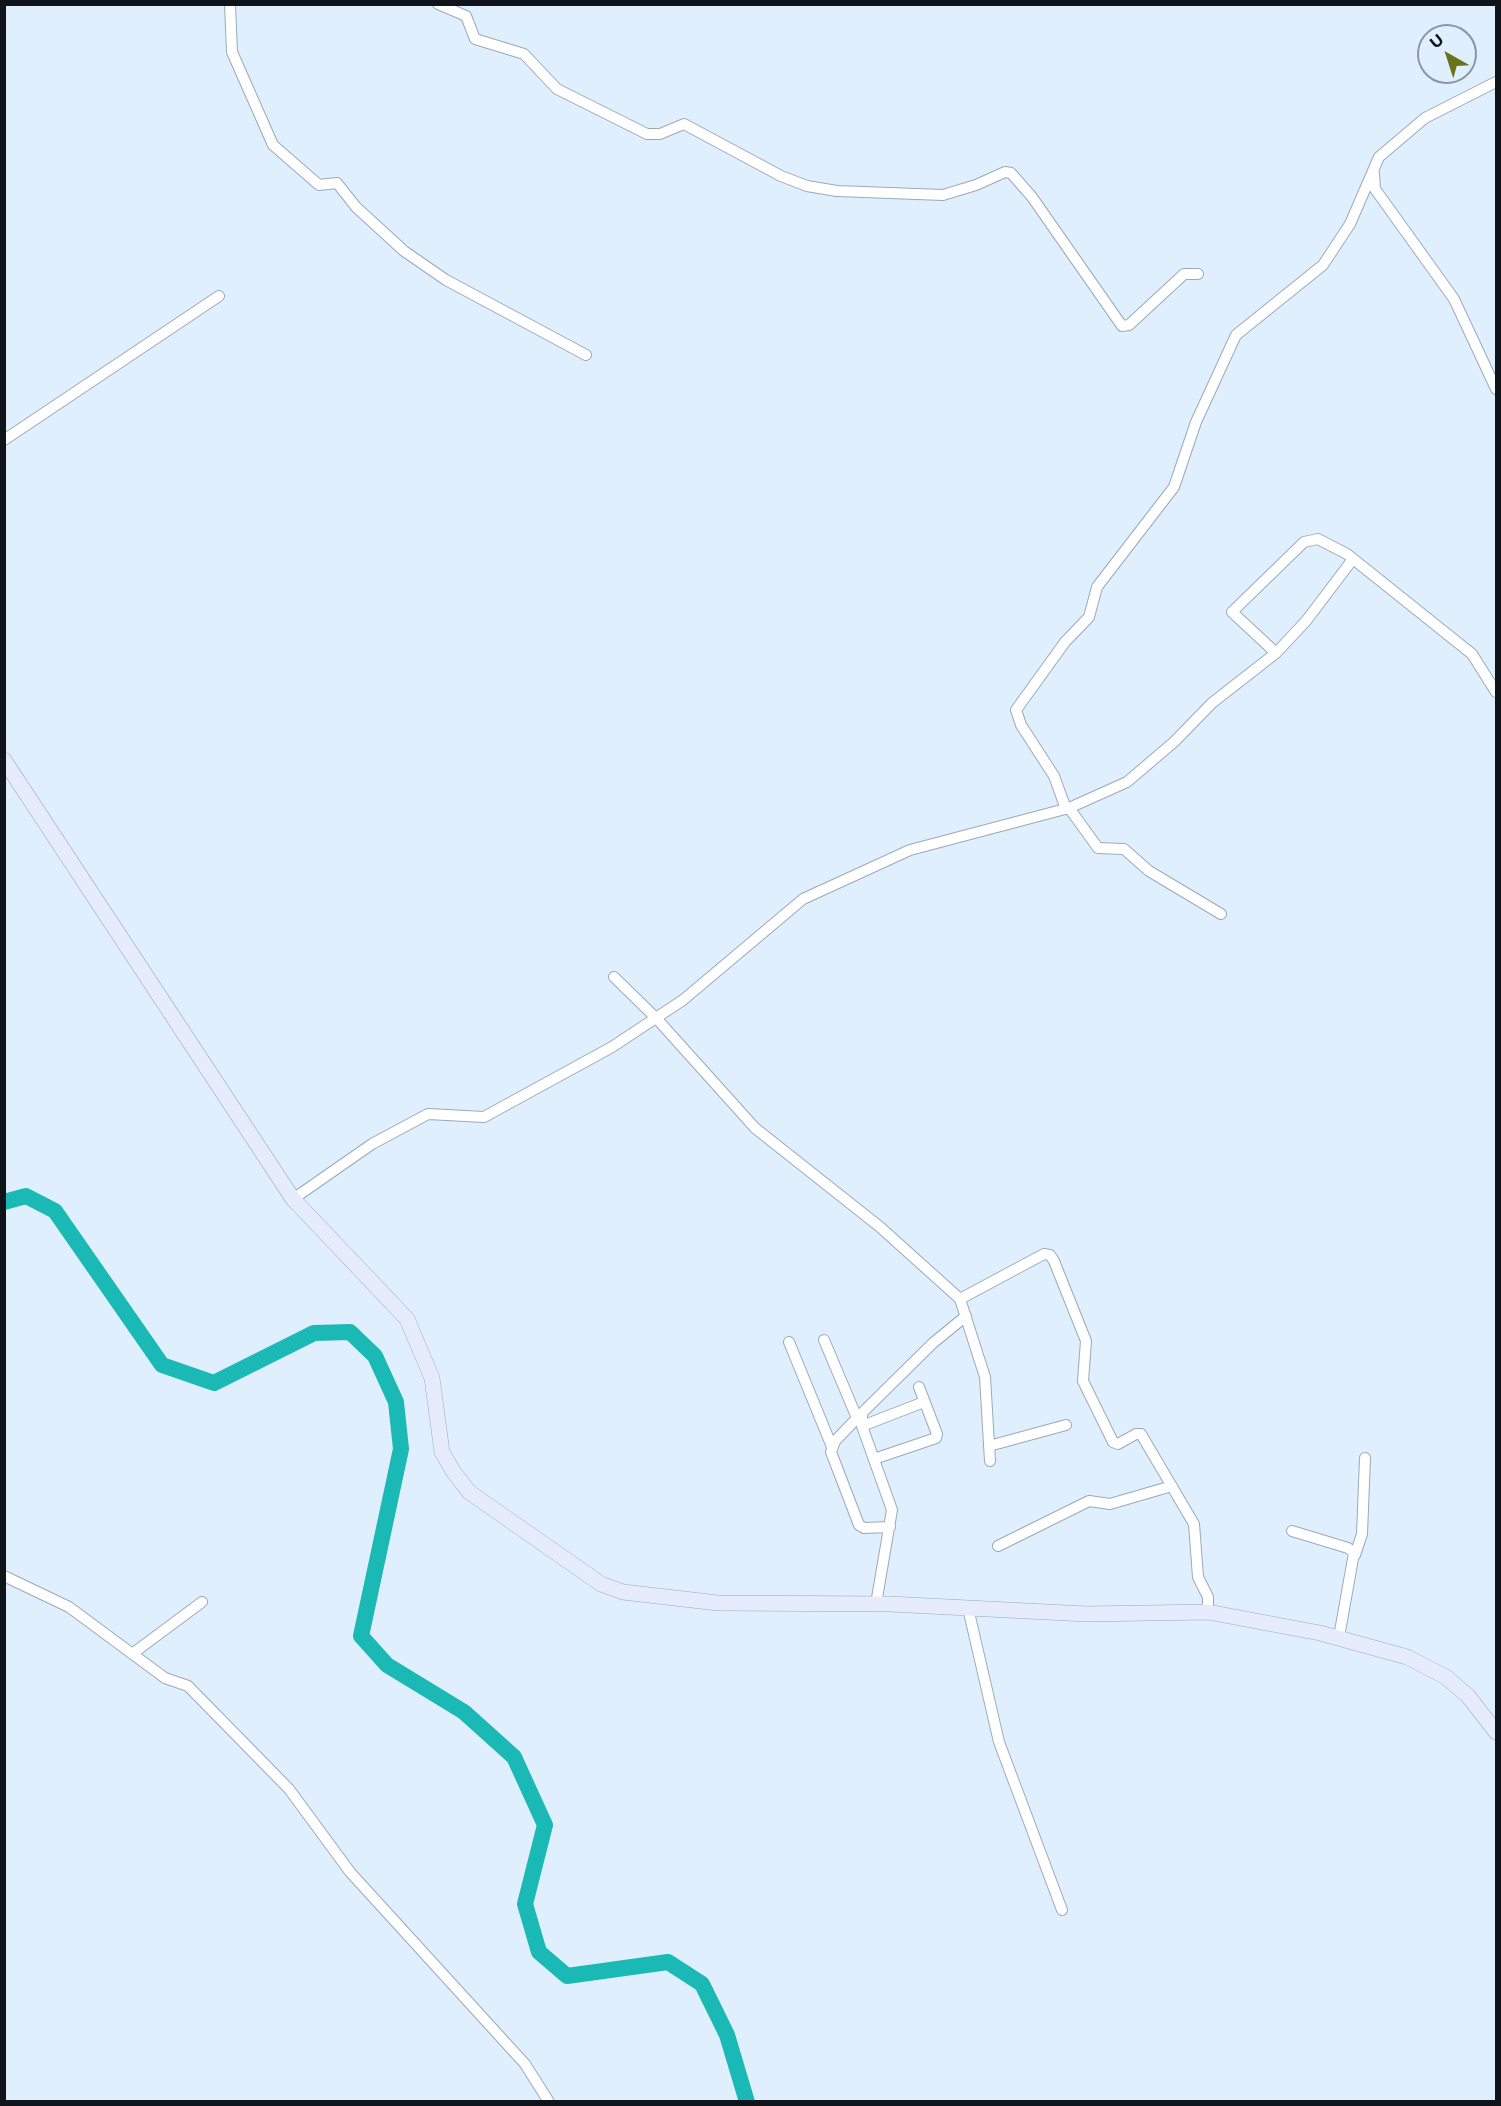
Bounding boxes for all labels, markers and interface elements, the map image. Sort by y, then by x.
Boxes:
north arrow [1417,24,1477,84]
text: U [1426,30,1447,53]

